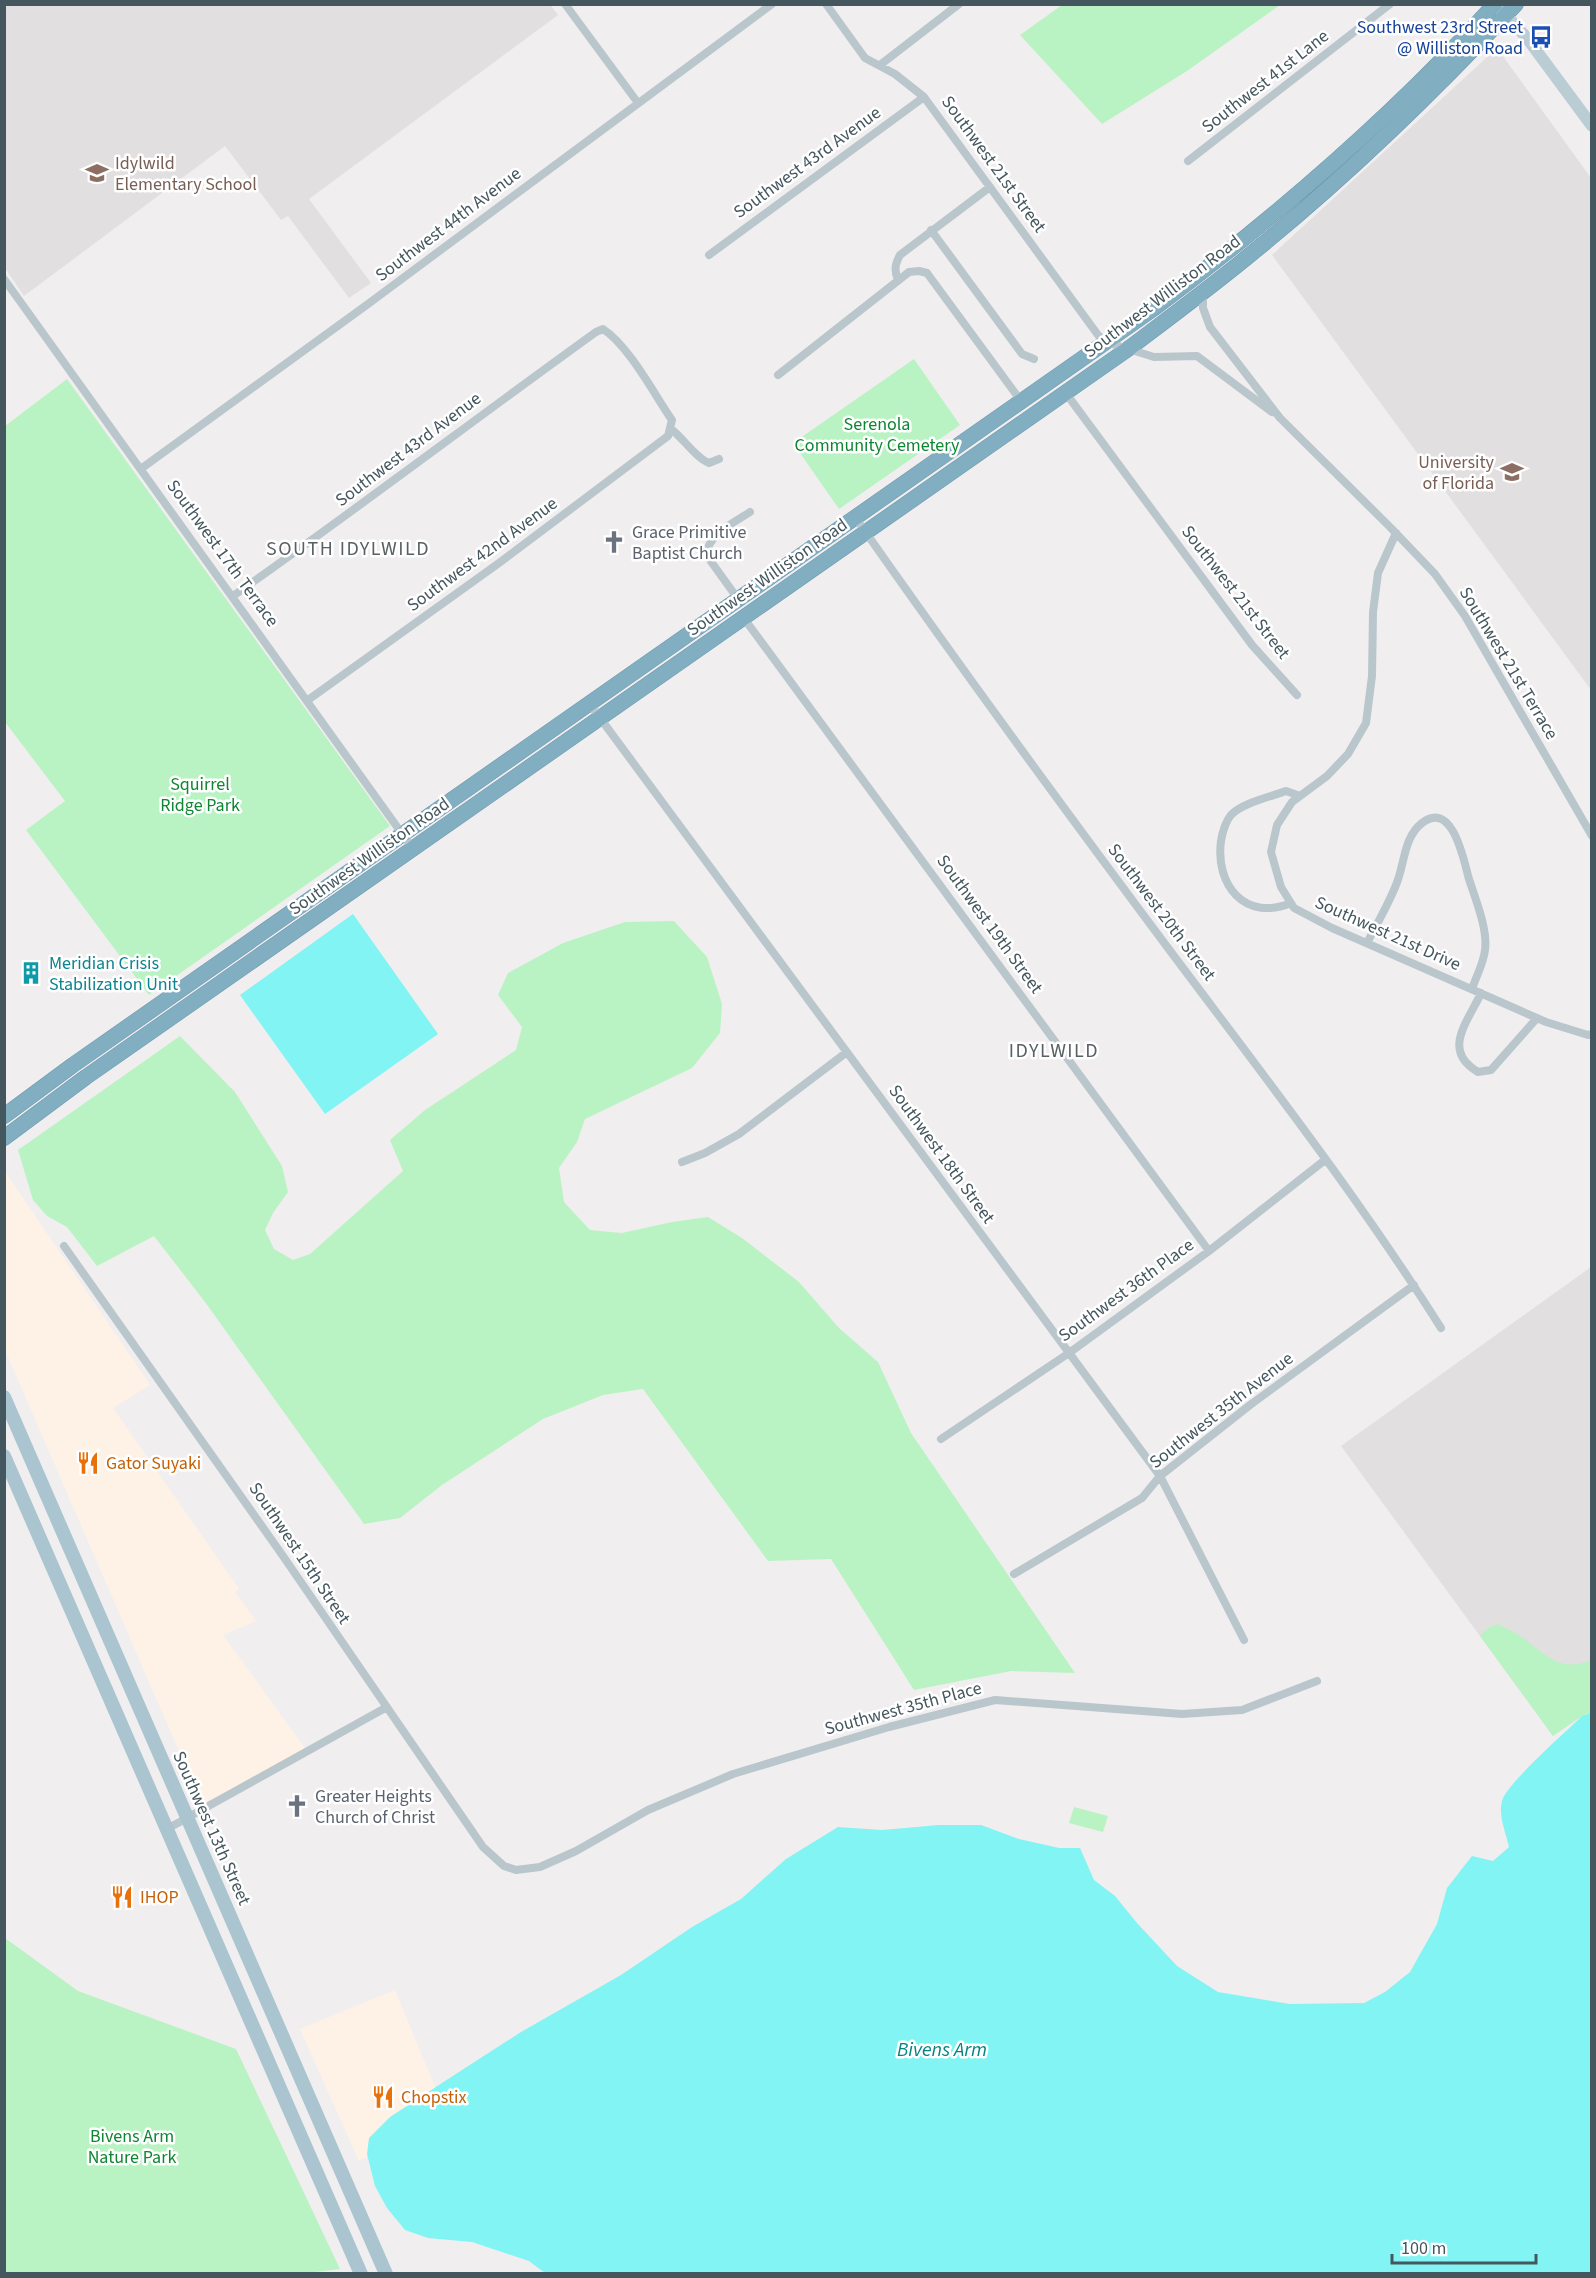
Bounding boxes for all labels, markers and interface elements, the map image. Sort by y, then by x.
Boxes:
place label: Southwest 23rd Street @ Williston Road [1357,15,1523,61]
street label: Southwest 41st Lane [1197,24,1334,139]
bus stop icon: Southwest 23rd Street @ Williston Road [1528,24,1554,50]
street label: Southwest 21st Street [935,91,1052,238]
street label: Southwest 43rd Avenue [728,100,886,224]
place label: Idylwild Elementary School [115,151,257,197]
school or university icon: Idylwild Elementary School [84,160,110,186]
street label: Southwest 44th Avenue [370,161,526,288]
street label: Southwest Williston Road [1079,229,1246,364]
street label: Southwest 43rd Avenue [330,386,486,513]
park label: Serenola Community Cemetery [795,412,960,458]
place label: University of Florida [1418,450,1495,496]
school or university icon: University of Florida [1499,459,1525,485]
street label: Southwest 17th Terrace [161,475,285,632]
street label: Southwest 42nd Avenue [402,491,563,618]
street label: Southwest Williston Road [682,512,853,642]
place label: Grace Primitive Baptist Church [632,520,746,566]
street label: Southwest 21st Street [1175,520,1296,664]
church icon: Grace Primitive Baptist Church [601,529,627,555]
district label: SOUTH IDYLWILD [266,535,430,563]
street label: Southwest 21st Terrace [1453,582,1564,744]
park label: Squirrel Ridge Park [160,772,240,818]
street label: Southwest Williston Road [284,791,455,921]
street label: Southwest 20th Street [1102,838,1222,986]
street label: Southwest 19th Street [931,850,1049,999]
street label: Southwest 21st Drive [1311,890,1465,977]
place label: Meridian Crisis Stabilization Unit [49,951,178,997]
building icon: Meridian Crisis Stabilization Unit [18,960,44,986]
district label: IDYLWILD [1009,1037,1099,1065]
street label: Southwest 18th Street [883,1080,1001,1229]
street label: Southwest 36th Place [1054,1233,1199,1348]
street label: Southwest 35th Avenue [1144,1346,1299,1475]
restaurant icon: Gator Suyaki [75,1450,101,1476]
place label: Gator Suyaki [106,1451,201,1476]
street label: Southwest 15th Street [243,1477,356,1629]
street label: Southwest 35th Place [822,1675,985,1741]
street label: Southwest 13th Street [166,1747,257,1909]
place label: Greater Heights Church of Christ [315,1784,435,1830]
church icon: Greater Heights Church of Christ [284,1793,310,1819]
restaurant icon: IHOP [109,1884,135,1910]
place label: IHOP [140,1885,179,1910]
water label: Bivens Arm [897,2036,987,2064]
restaurant icon: Chopstix [370,2084,396,2110]
place label: Chopstix [401,2085,467,2110]
park label: Bivens Arm Nature Park [88,2124,176,2170]
scale bar [1392,2227,1536,2265]
text: 100 m [1401,2236,1446,2261]

